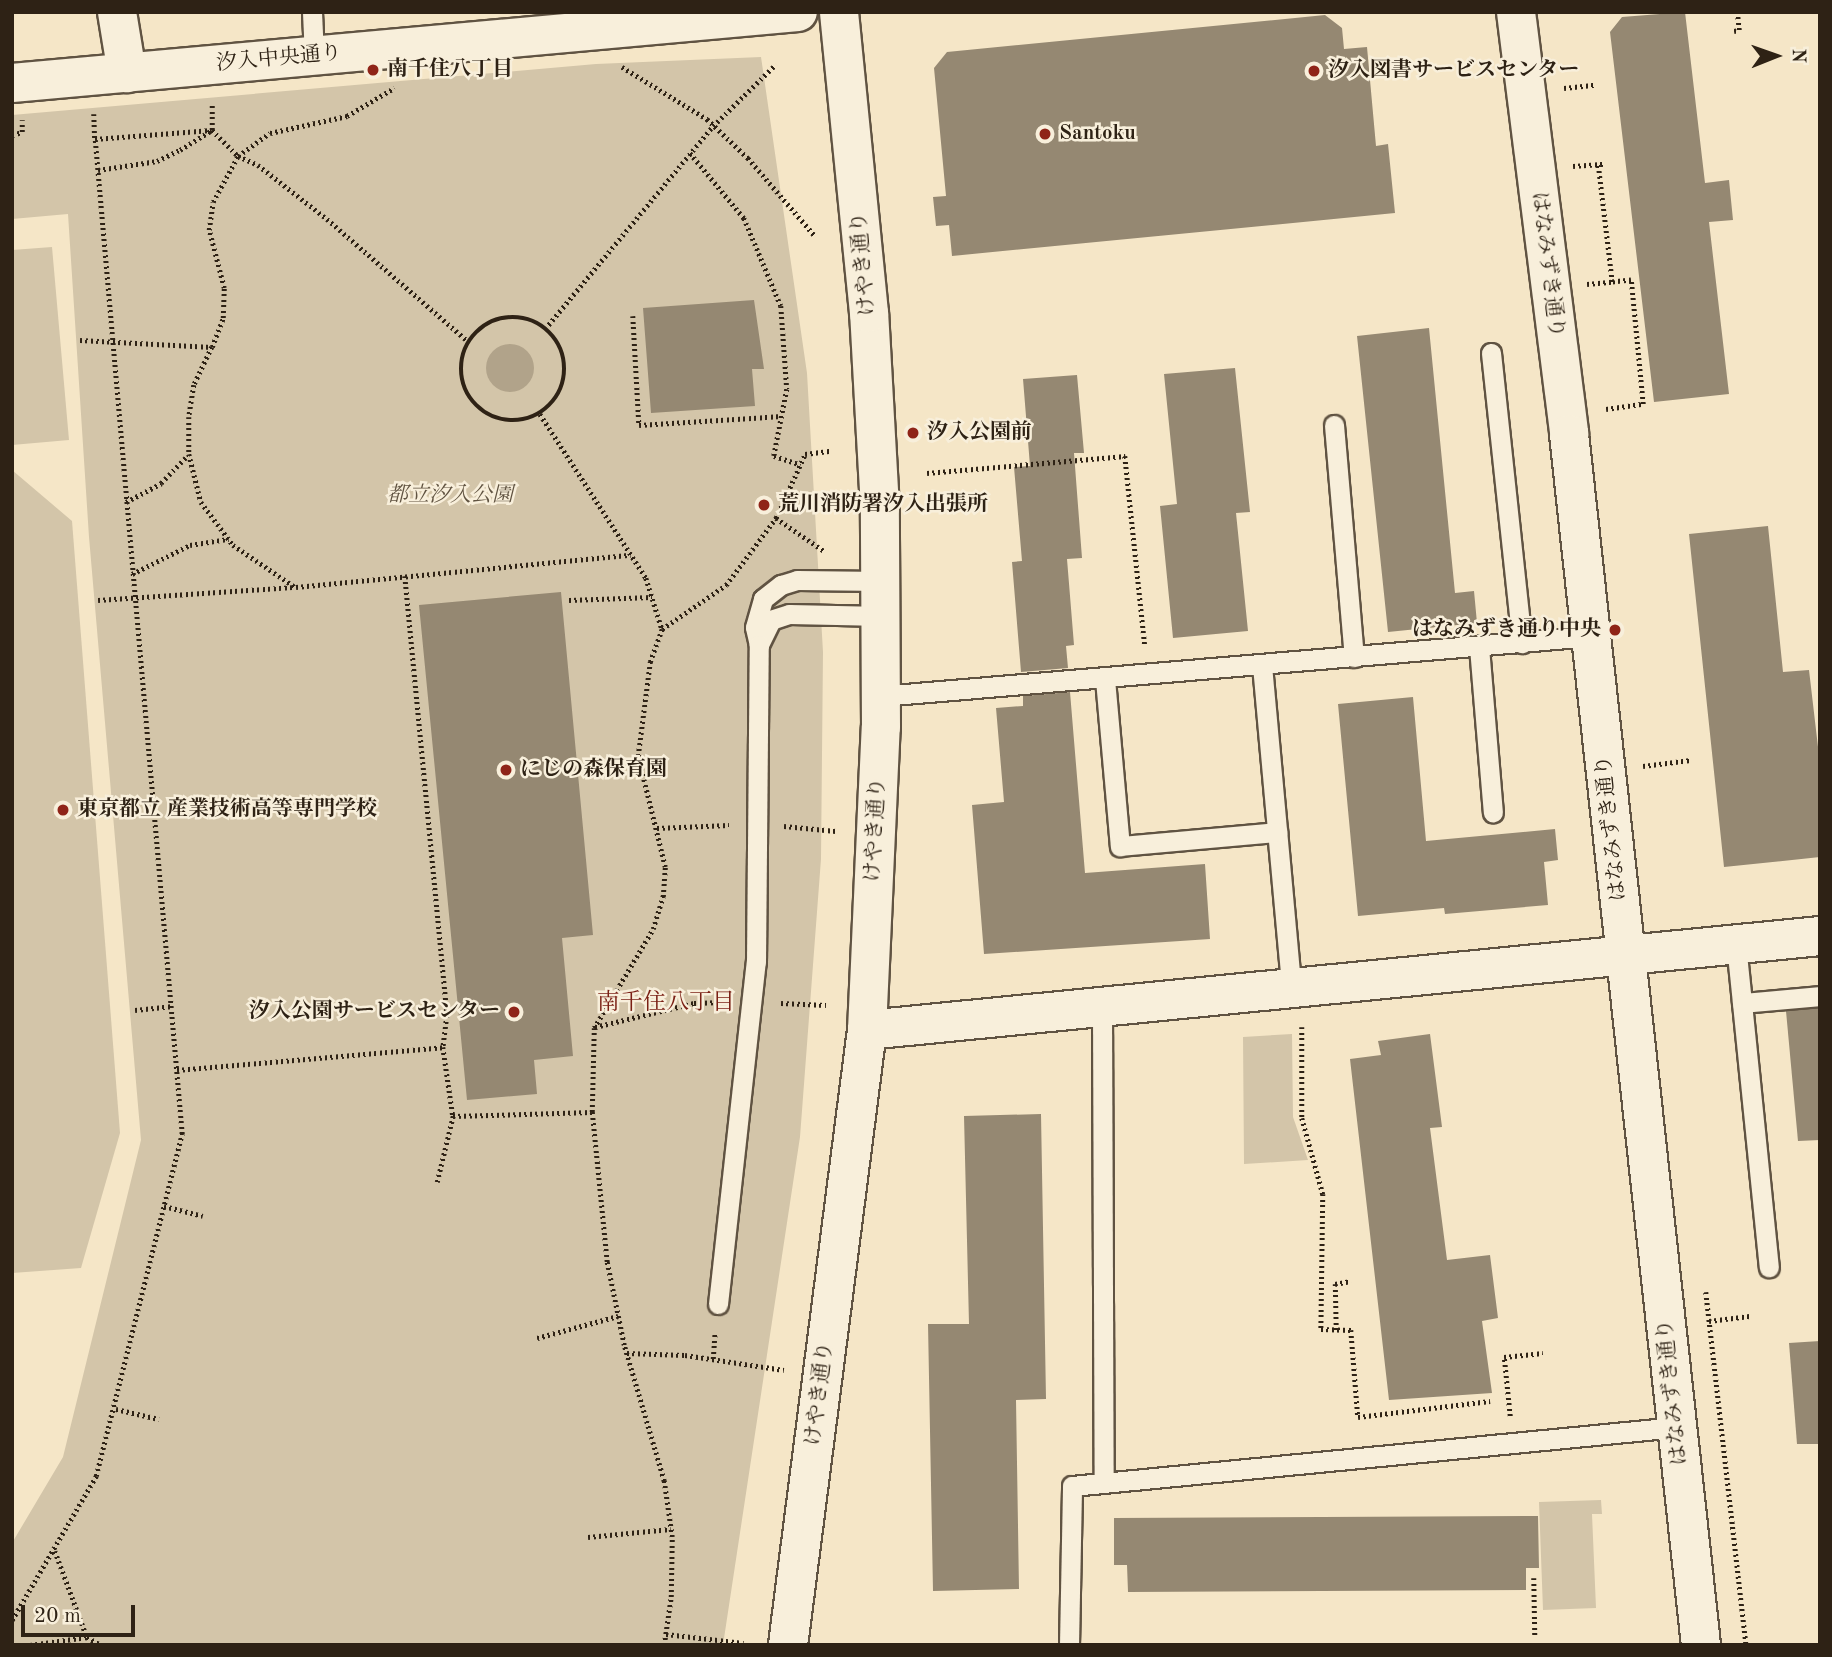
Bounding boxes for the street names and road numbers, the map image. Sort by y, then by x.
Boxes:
street label: 汐入中央通り [215,41,343,77]
street label: はなみずき通り [1526,191,1568,339]
street label: けやき通り [847,211,881,317]
street label: はなみずき通り [1592,754,1632,902]
street label: けやき通り [861,777,891,883]
street label: はなみずき通り [1653,1318,1693,1466]
street label: けやき通り [801,1340,839,1448]

